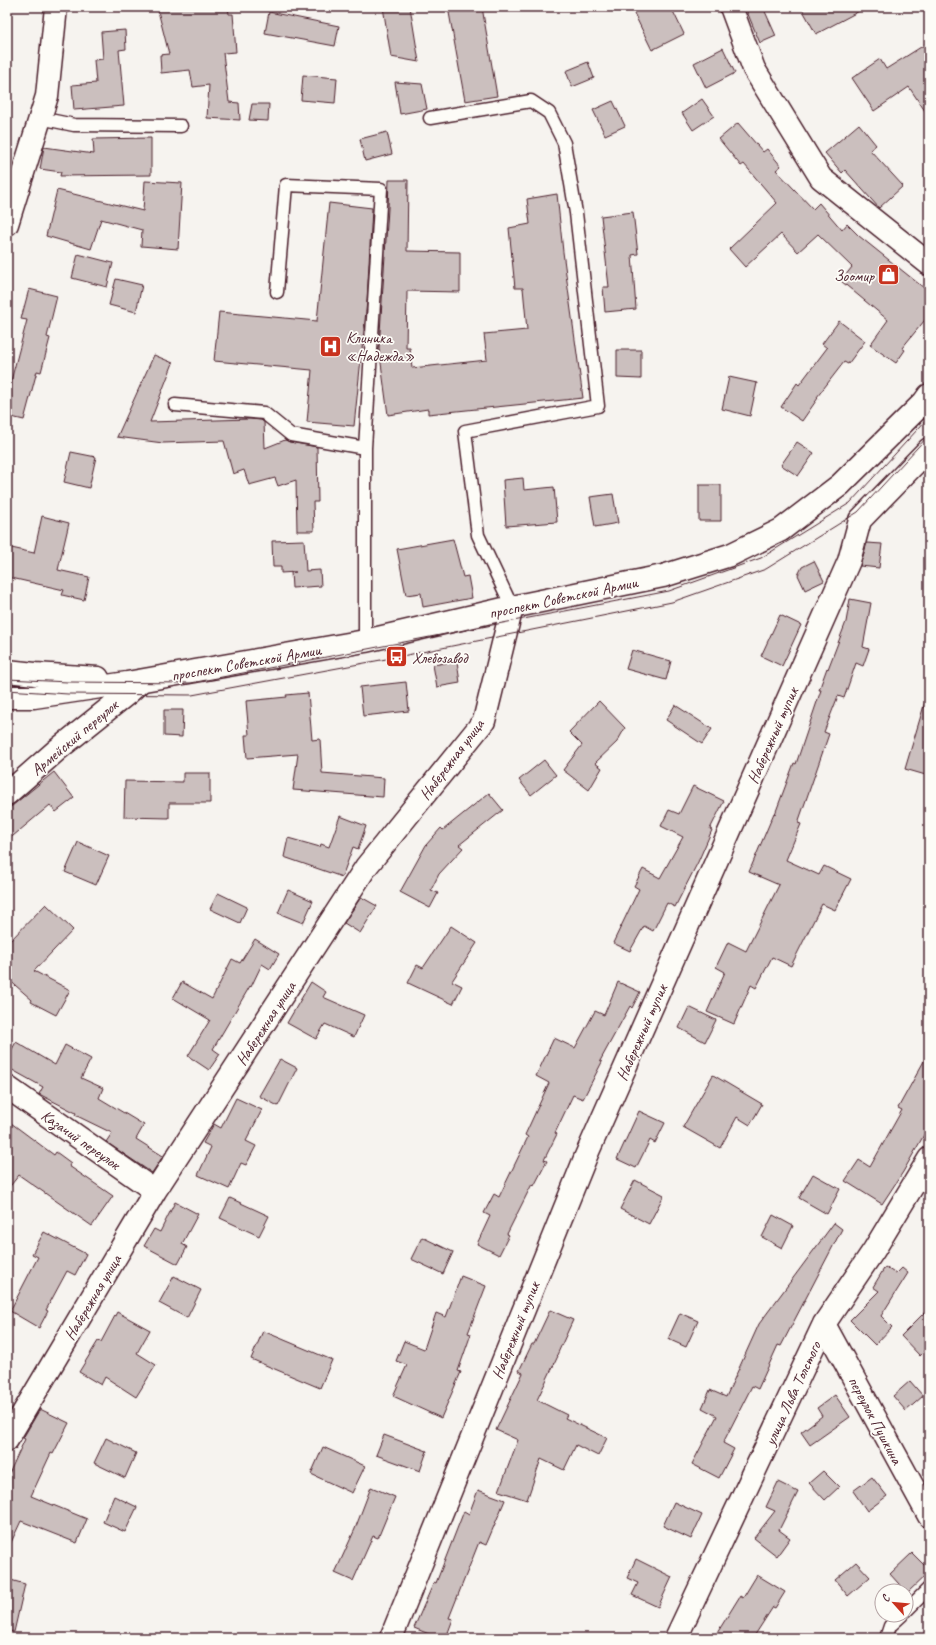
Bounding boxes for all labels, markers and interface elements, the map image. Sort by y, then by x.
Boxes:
shop icon: Зоомир [876,262,902,288]
place label: Зоомир [834,266,875,286]
place label: Клиника «Надежда» [346,328,415,366]
hospital icon: Клиника «Надежда» [317,333,343,359]
street label: проспект Советской Армии [487,572,640,624]
street label: проспект Советской Армии [170,640,323,686]
bus stop icon: Хлебозавод [384,644,410,670]
place label: Хлебозавод [412,648,469,668]
street label: Набережный тупик [743,683,804,787]
street label: Армейский переулок [27,694,124,780]
street label: Набережная улица [415,714,490,804]
street label: Набережная улица [231,977,301,1069]
street label: Набережный тупик [612,980,673,1084]
street label: Казачий переулок [37,1105,125,1175]
street label: Набережная улица [60,1250,127,1344]
street label: Набережный тупик [487,1278,545,1382]
street label: улица Льва Толстого [760,1337,826,1449]
street label: переулок Пушкина [844,1373,907,1469]
north arrow [874,1583,914,1623]
text: С [878,1591,893,1604]

